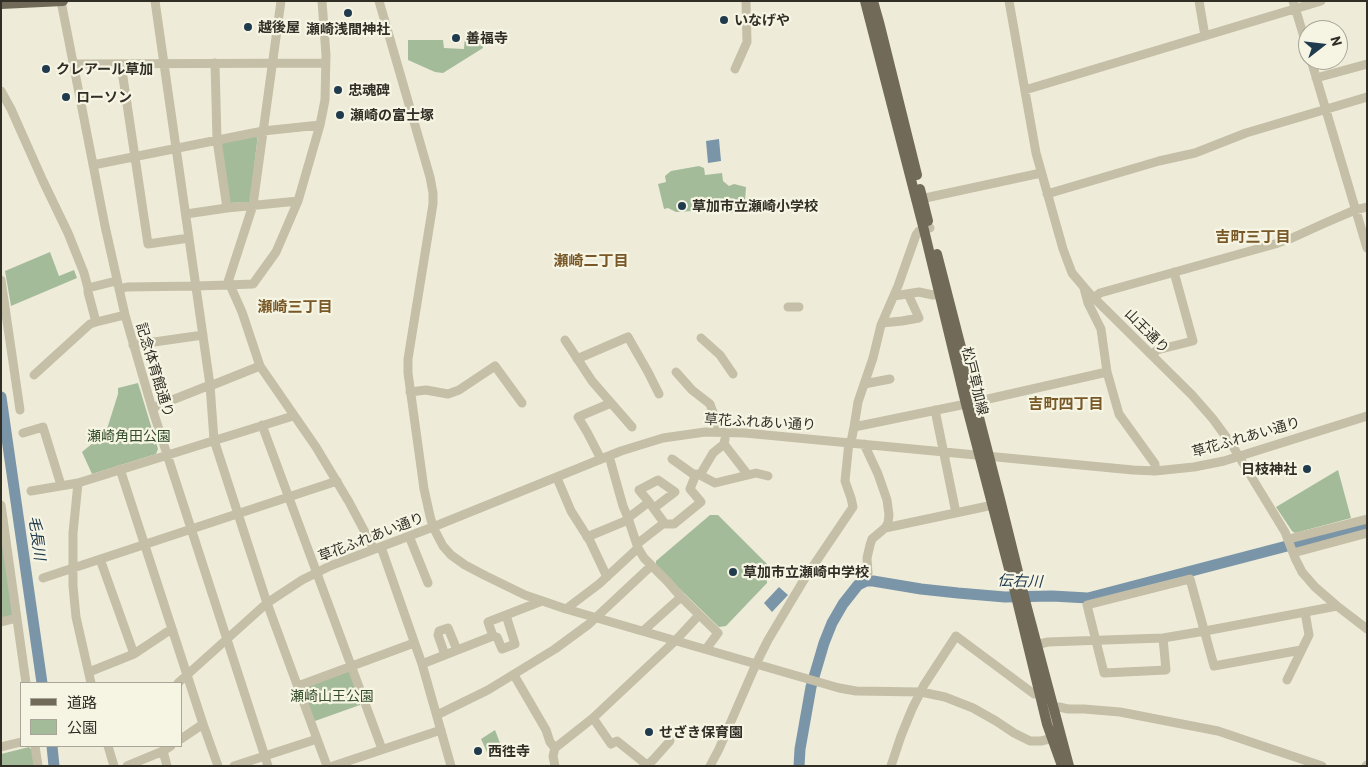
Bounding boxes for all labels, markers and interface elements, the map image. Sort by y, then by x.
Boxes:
marker: 瀬崎浅間神社 [342,7,354,19]
place label: いなげや [734,12,790,28]
marker: いなげや [718,14,730,26]
place label: 越後屋 [258,19,300,35]
north arrow [1298,20,1348,70]
marker: 越後屋 [242,21,254,33]
place label: 瀬崎浅間神社 [306,21,390,37]
place label: 善福寺 [466,30,508,46]
marker: 善福寺 [450,32,462,44]
text: N [1327,34,1346,48]
place label: クレアール草加 [56,61,153,77]
marker: クレアール草加 [40,63,52,75]
place label: 忠魂碑 [348,82,390,98]
marker: 忠魂碑 [332,84,344,96]
place label: ローソン [76,89,132,105]
marker: ローソン [60,91,72,103]
place label: 瀬崎の富士塚 [350,107,434,123]
marker: 瀬崎の富士塚 [334,109,346,121]
place label: 草加市立瀬崎小学校 [692,198,818,214]
marker: 草加市立瀬崎小学校 [676,200,688,212]
district label: 吉町三丁目 [1216,228,1290,246]
district label: 瀬崎二丁目 [554,252,628,270]
district label: 瀬崎三丁目 [258,298,332,316]
street label: 山王通り [1121,305,1173,357]
street label: 記念体育館通り [133,321,177,419]
street label: 松戸草加線 [958,345,992,417]
district label: 吉町四丁目 [1029,395,1103,413]
street label: 草花ふれあい通り [704,411,816,433]
street label: 草花ふれあい通り [1190,413,1302,461]
park label: 瀬崎角田公園 [87,428,171,444]
place label: 日枝神社 [1241,461,1297,477]
marker: 日枝神社 [1301,463,1313,475]
street label: 草花ふれあい通り [316,509,426,565]
water label: 毛長川 [25,514,49,562]
place label: 草加市立瀬崎中学校 [743,564,869,580]
marker: 草加市立瀬崎中学校 [727,566,739,578]
water label: 伝右川 [997,571,1043,591]
legend [20,682,182,747]
park label: 瀬崎山王公園 [290,688,374,704]
text: 道路 [67,693,97,711]
text: 公園 [67,718,97,736]
place label: せざき保育園 [659,724,743,740]
marker: せざき保育園 [643,726,655,738]
place label: 西徃寺 [488,743,530,759]
marker: 西徃寺 [472,745,484,757]

